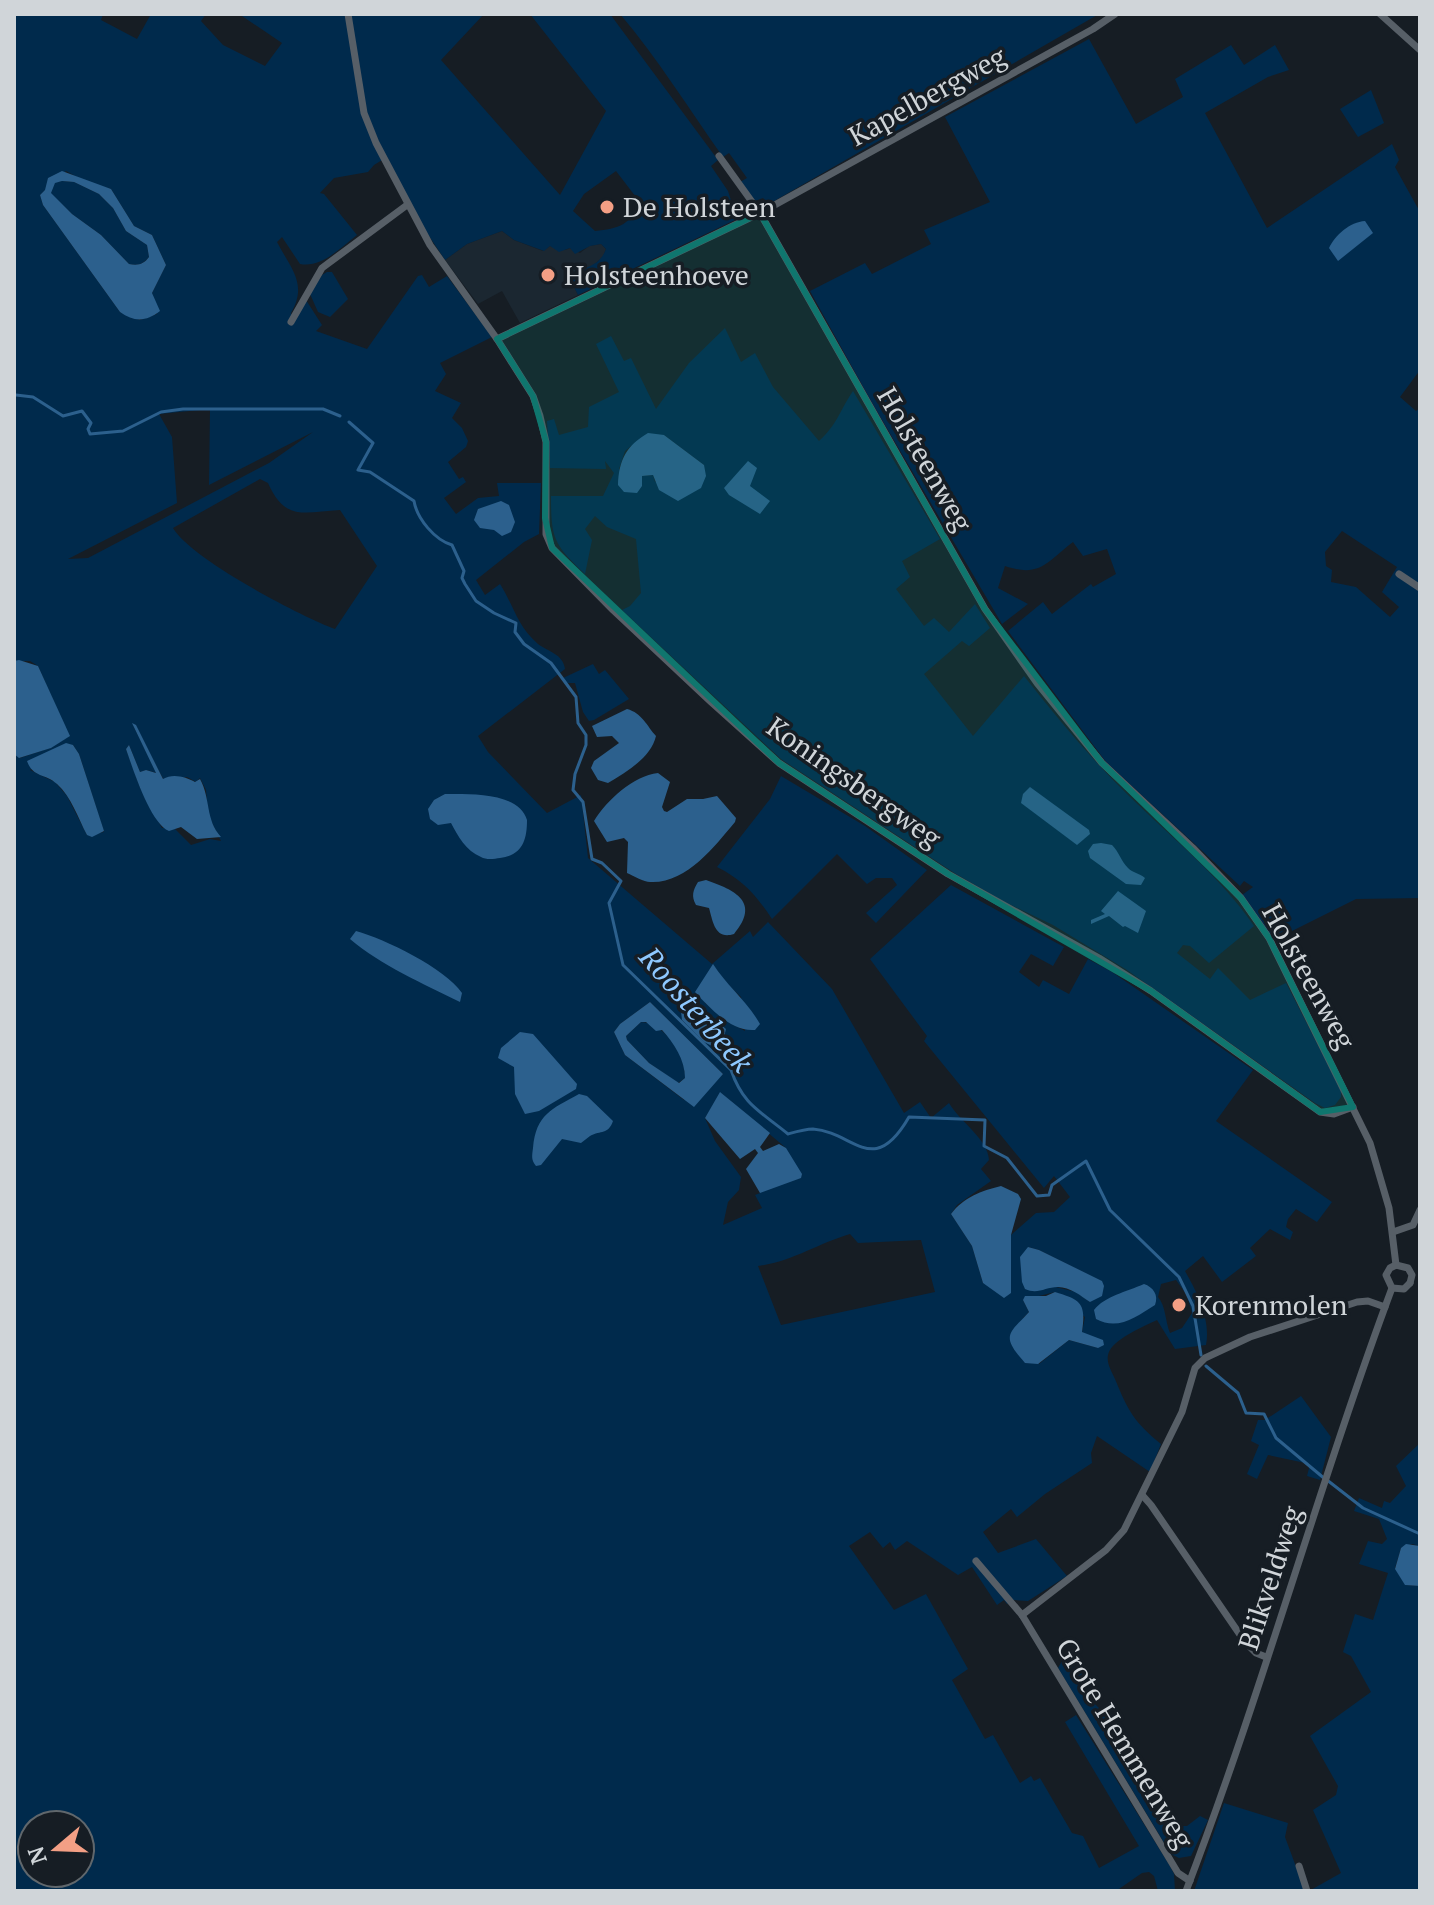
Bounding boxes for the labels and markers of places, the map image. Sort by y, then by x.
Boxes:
place label: De Holsteen [623,188,776,225]
marker: De Holsteen [598,198,616,216]
place label: Holsteenhoeve [564,256,749,293]
marker: Holsteenhoeve [539,266,557,284]
place label: Korenmolen [1195,1286,1348,1323]
marker: Korenmolen [1170,1296,1188,1314]

